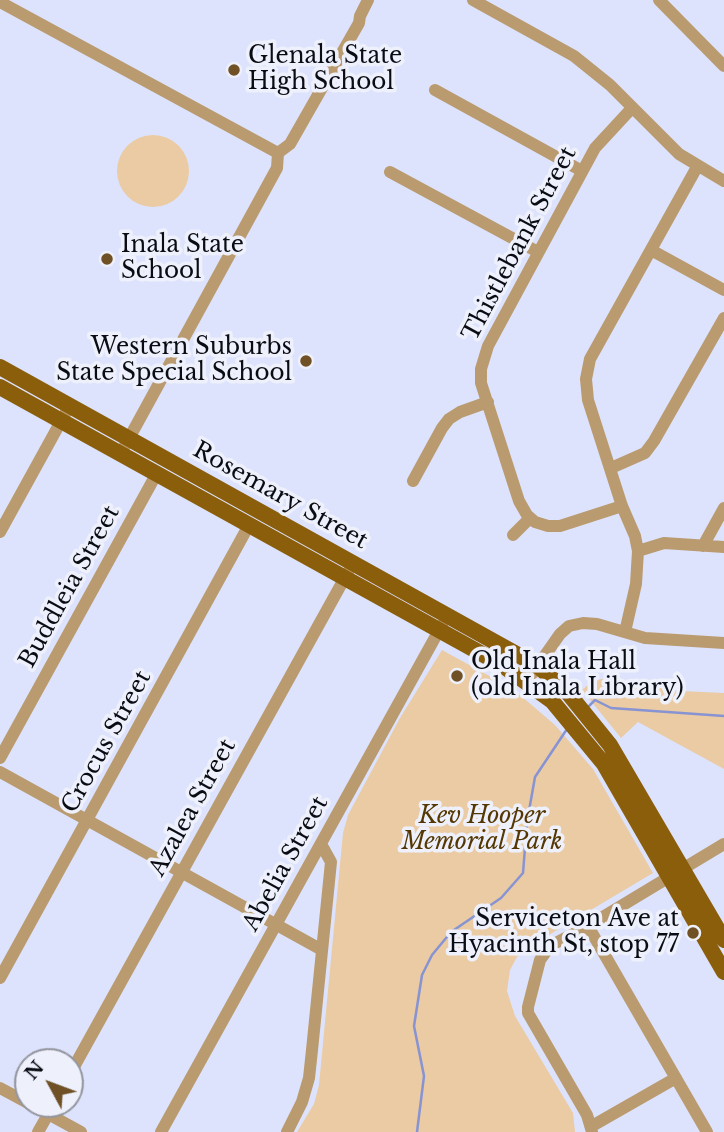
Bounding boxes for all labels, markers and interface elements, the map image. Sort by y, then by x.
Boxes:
place label: Glenala State High School [248,43,402,97]
marker: Glenala State High School [226,62,242,78]
street label: Thistlebank Street [457,142,583,346]
place label: Inala State School [121,232,244,286]
marker: Inala State School [99,251,115,267]
place label: Western Suburbs State Special School [56,334,292,388]
marker: Western Suburbs State Special School [298,353,314,369]
street label: Rosemary Street [188,437,372,555]
street label: Buddleia Street [14,501,126,673]
place label: Old Inala Hall (old Inala Library) [471,649,684,703]
street label: Crocus Street [57,666,157,818]
marker: Old Inala Hall (old Inala Library) [449,668,465,684]
street label: Azalea Street [144,735,242,881]
street label: Abelia Street [238,792,334,936]
park label: Kev Hooper Memorial Park [402,803,562,857]
place label: Serviceton Ave at Hyacinth St, stop 77 [448,906,679,960]
marker: Serviceton Ave at Hyacinth St, stop 77 [685,925,701,941]
north arrow [14,1048,84,1118]
text: N [20,1056,49,1084]

